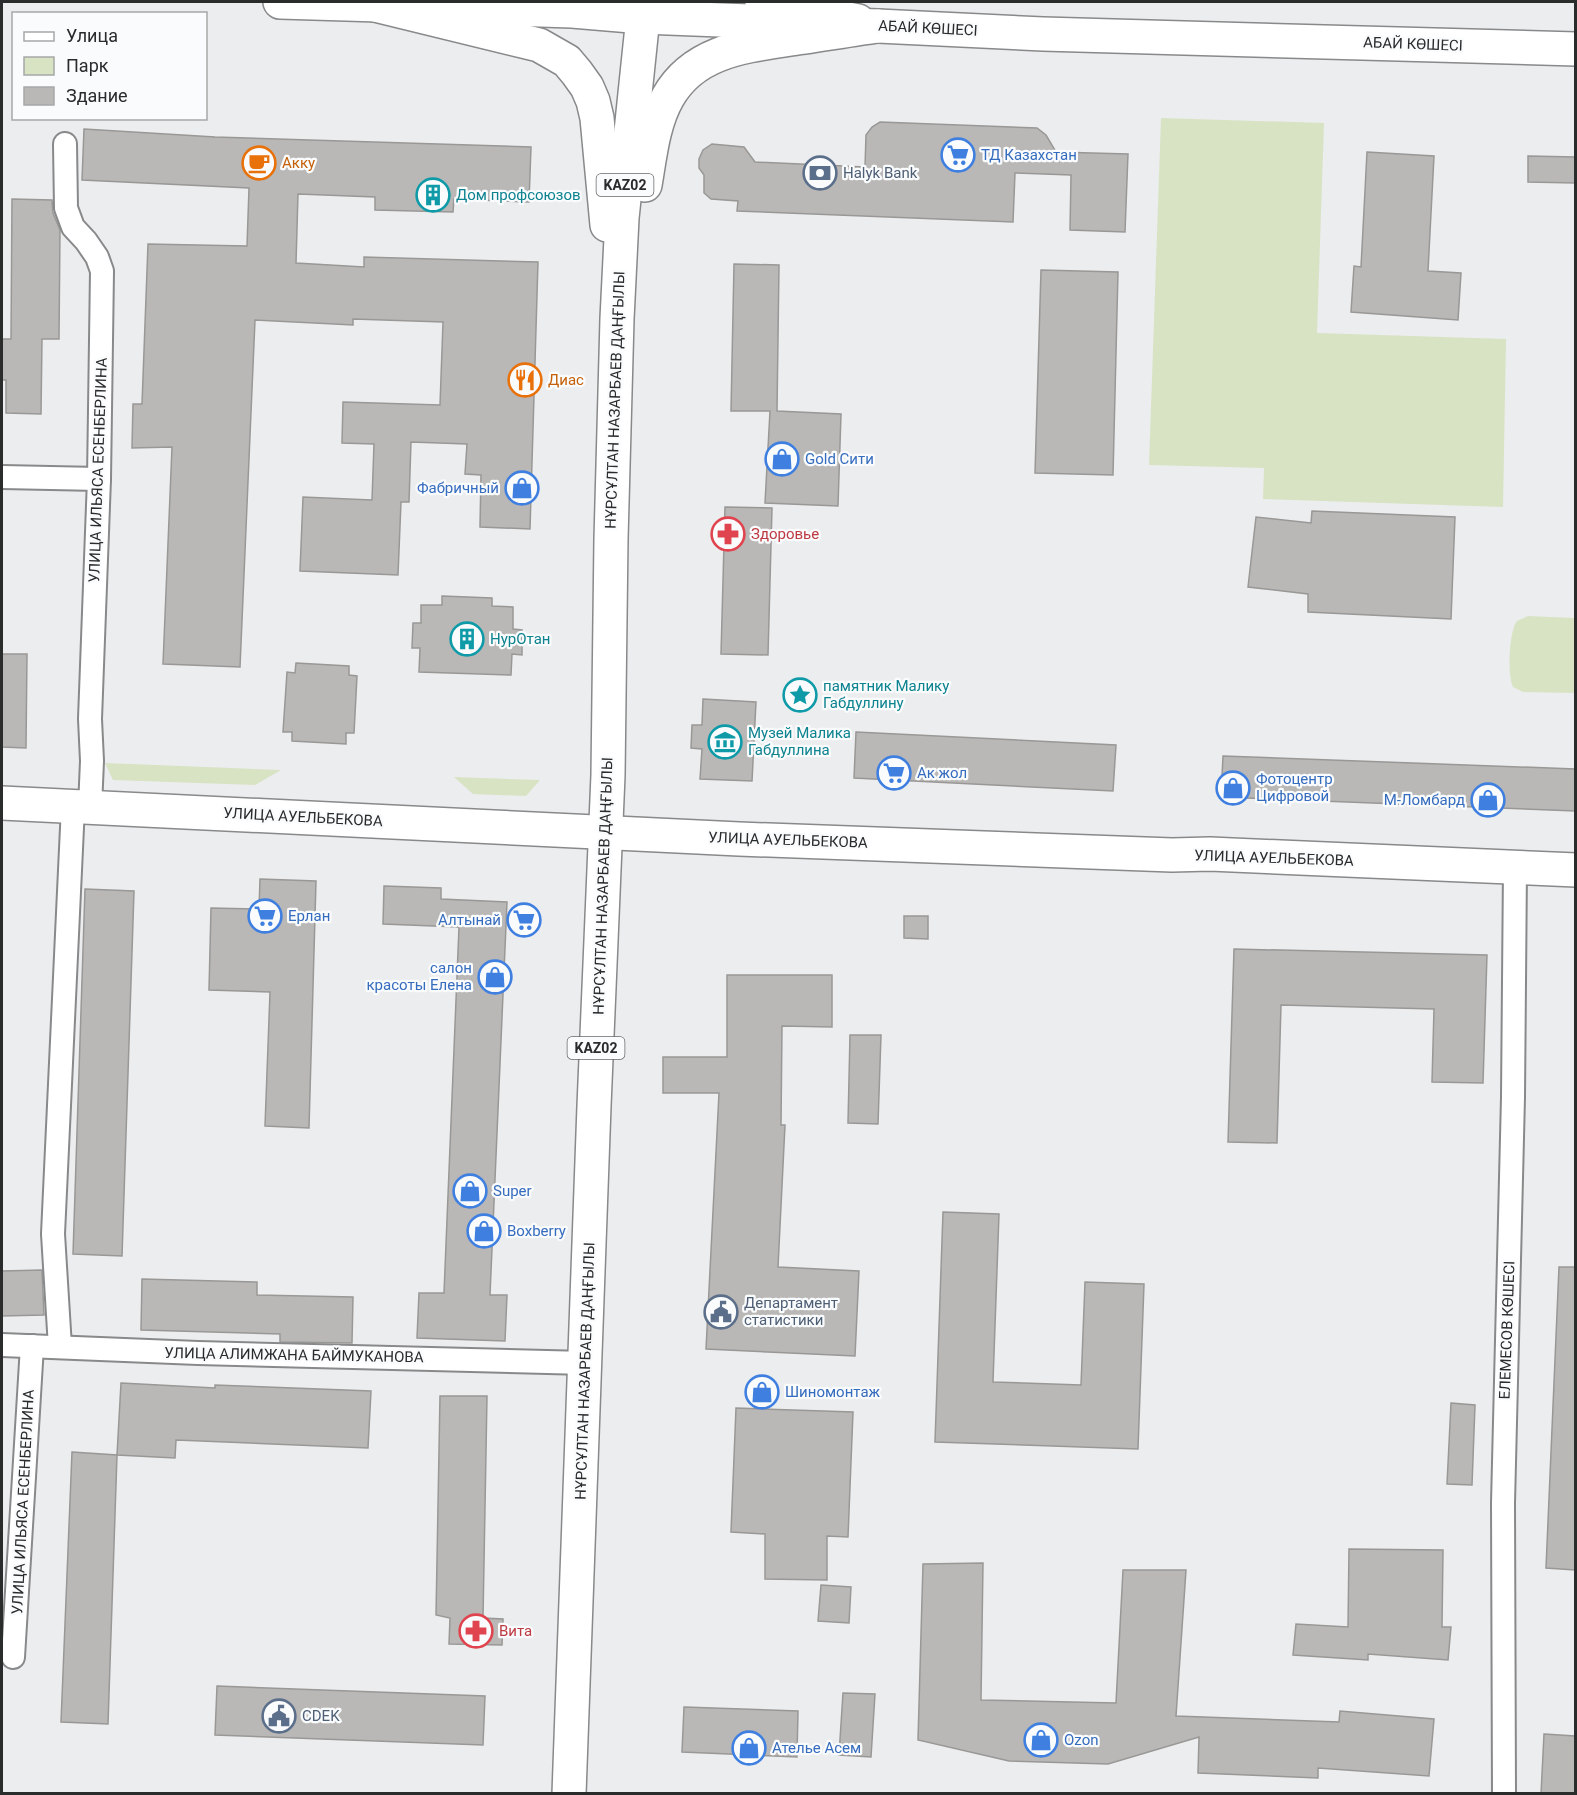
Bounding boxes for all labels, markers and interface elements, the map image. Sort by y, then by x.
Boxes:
legend [12,12,207,120]
street label: АБАЙ КӨШЕСІ [878,16,978,40]
text: Улица [66,25,118,46]
street label: АБАЙ КӨШЕСІ [1363,33,1463,55]
text: Парк [66,55,109,76]
text: Здание [66,85,128,106]
supermarket icon: ТД Казахстан [940,137,976,173]
cafe icon: Акку [241,145,277,181]
place label: ТД Казахстан [981,146,1077,164]
place label: Акку [282,154,315,172]
bank icon: Halyk Bank [802,155,838,191]
place label: Halyk Bank [843,164,918,182]
road number: KАZ02 [596,174,654,196]
building icon: Дом профсоюзов [415,177,451,213]
place label: Дом профсоюзов [456,186,581,204]
street label: НҰРСҰЛТАН НАЗАРБАЕВ ДАҢҒЫЛЫ [602,271,628,529]
street label: УЛИЦА ИЛЬЯСА ЕСЕНБЕРЛИНА [85,357,111,583]
restaurant icon: Диас [507,362,543,398]
place label: Диас [548,371,584,389]
shop icon: Gold Сити [764,441,800,477]
place label: Gold Сити [805,450,874,468]
shop icon: Фабричный [504,470,540,506]
place label: Фабричный [417,479,499,497]
pharmacy icon: Здоровье [710,516,746,552]
place label: Здоровье [751,525,819,543]
building icon: НурОтан [449,621,485,657]
place label: НурОтан [490,630,550,648]
place icon: памятник Малику Габдуллину [782,677,818,713]
place label: памятник Малику Габдуллину [823,677,949,712]
museum icon: Музей Малика Габдуллина [707,724,743,760]
place label: Музей Малика Габдуллина [748,724,851,759]
supermarket icon: Ак жол [876,755,912,791]
street label: НҰРСҰЛТАН НАЗАРБАЕВ ДАҢҒЫЛЫ [590,757,616,1015]
place label: Ак жол [917,764,967,782]
shop icon: Фотоцентр Цифровой [1215,770,1251,806]
place label: Фотоцентр Цифровой [1256,770,1333,805]
shop icon: М-Ломбард [1470,782,1506,818]
place label: М-Ломбард [1384,791,1465,809]
street label: УЛИЦА АУЕЛЬБЕКОВА [223,804,383,830]
street label: УЛИЦА АУЕЛЬБЕКОВА [708,828,868,852]
street label: УЛИЦА АУЕЛЬБЕКОВА [1194,846,1354,870]
supermarket icon: Ерлан [247,898,283,934]
supermarket icon: Алтынай [506,902,542,938]
place label: Ерлан [288,907,330,925]
place label: Алтынай [438,911,501,929]
place label: салон красоты Елена [367,959,472,994]
shop icon: салон красоты Елена [477,959,513,995]
road number: KАZ02 [568,1037,624,1059]
shop icon: Super [452,1173,488,1209]
place label: Super [493,1182,532,1200]
shop icon: Boxberry [466,1213,502,1249]
place label: Boxberry [507,1222,566,1240]
street label: НҰРСҰЛТАН НАЗАРБАЕВ ДАҢҒЫЛЫ [572,1242,598,1500]
street label: ЕЛЕМЕСОВ КӨШЕСІ [1496,1260,1518,1400]
public building icon: Департамент статистики [703,1294,739,1330]
place label: Департамент статистики [744,1294,838,1329]
street label: УЛИЦА АЛИМЖАНА БАЙМУКАНОВА [164,1344,424,1366]
shop icon: Шиномонтаж [744,1374,780,1410]
place label: Шиномонтаж [785,1383,881,1401]
street label: УЛИЦА ИЛЬЯСА ЕСЕНБЕРЛИНА [8,1389,38,1615]
pharmacy icon: Вита [458,1613,494,1649]
place label: Вита [499,1622,532,1640]
public building icon: CDEK [261,1698,297,1734]
place label: CDEK [302,1707,340,1725]
shop icon: Ozon [1023,1722,1059,1758]
shop icon: Ателье Асем [731,1730,767,1766]
place label: Ozon [1064,1731,1098,1749]
place label: Ателье Асем [772,1739,861,1757]

